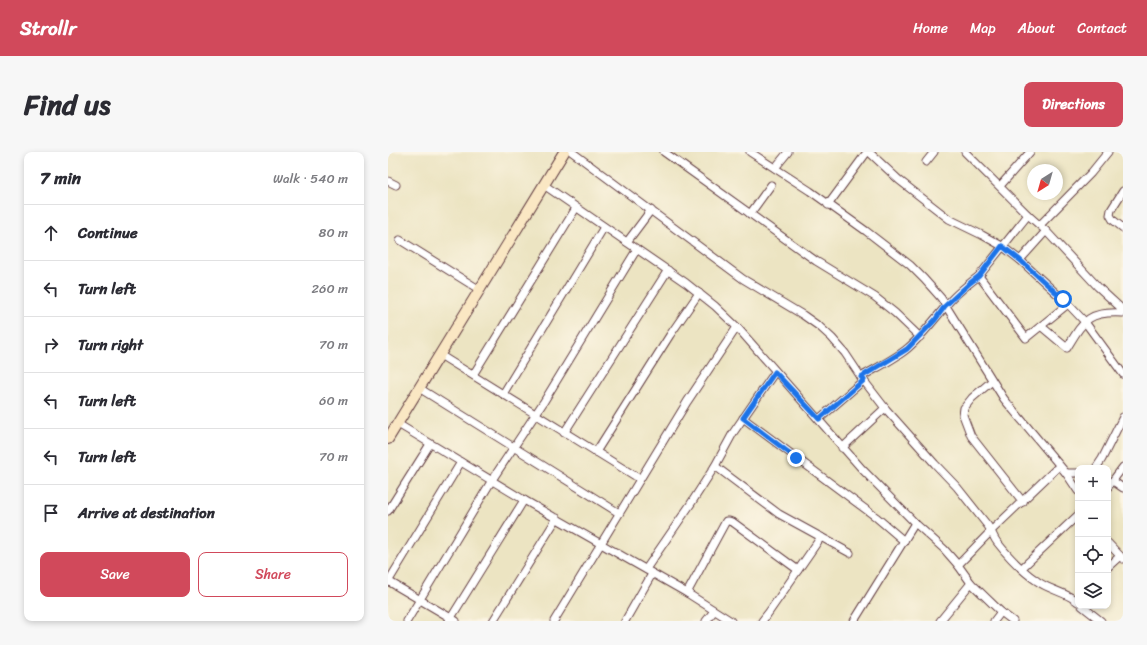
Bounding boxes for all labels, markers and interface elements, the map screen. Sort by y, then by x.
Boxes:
text: Strollr [20,12,76,45]
text: Home [913,16,948,41]
text: Map [970,16,996,41]
text: About [1018,16,1055,41]
text: Contact [1077,16,1127,41]
text: Find us [24,80,111,129]
button: Directions [1024,82,1123,127]
text: 7 min [40,163,81,193]
north arrow [1027,164,1063,200]
text: Walk · 540 m [273,167,348,190]
text: Continue [78,220,138,246]
text: 80 m [319,221,348,244]
icon: ahead [40,222,62,244]
text: Turn left [78,276,136,302]
text: 260 m [312,277,348,300]
icon: left [40,278,62,300]
route start [1054,290,1072,308]
text: Turn right [78,332,143,358]
text: 70 m [319,333,348,356]
icon: right [40,334,62,356]
text: Turn left [78,388,136,414]
text: 60 m [319,389,348,412]
icon: left [40,390,62,412]
text: Turn left [78,444,136,470]
text: 70 m [319,445,348,468]
icon: left [40,446,62,468]
route end [787,449,805,467]
map controls [1075,465,1111,609]
button: + [1075,465,1111,501]
text: Arrive at destination [78,500,215,526]
button: − [1075,501,1111,537]
icon: arrive [40,502,62,524]
button: locate [1075,537,1111,573]
button: Save [40,552,190,597]
button: Share [198,552,348,597]
button: layers [1075,573,1111,609]

